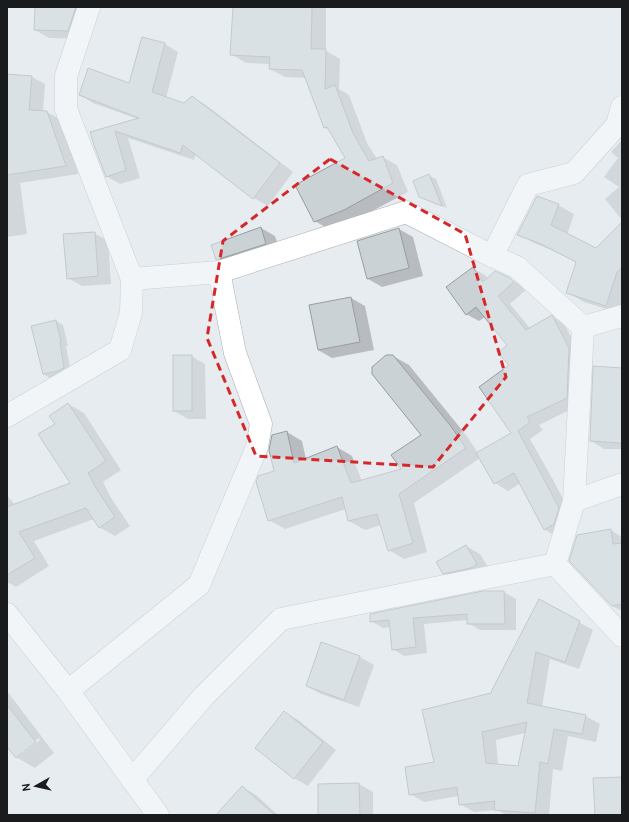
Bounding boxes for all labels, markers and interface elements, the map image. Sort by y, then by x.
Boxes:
north arrow [16,766,56,806]
text: N [20,782,35,792]

